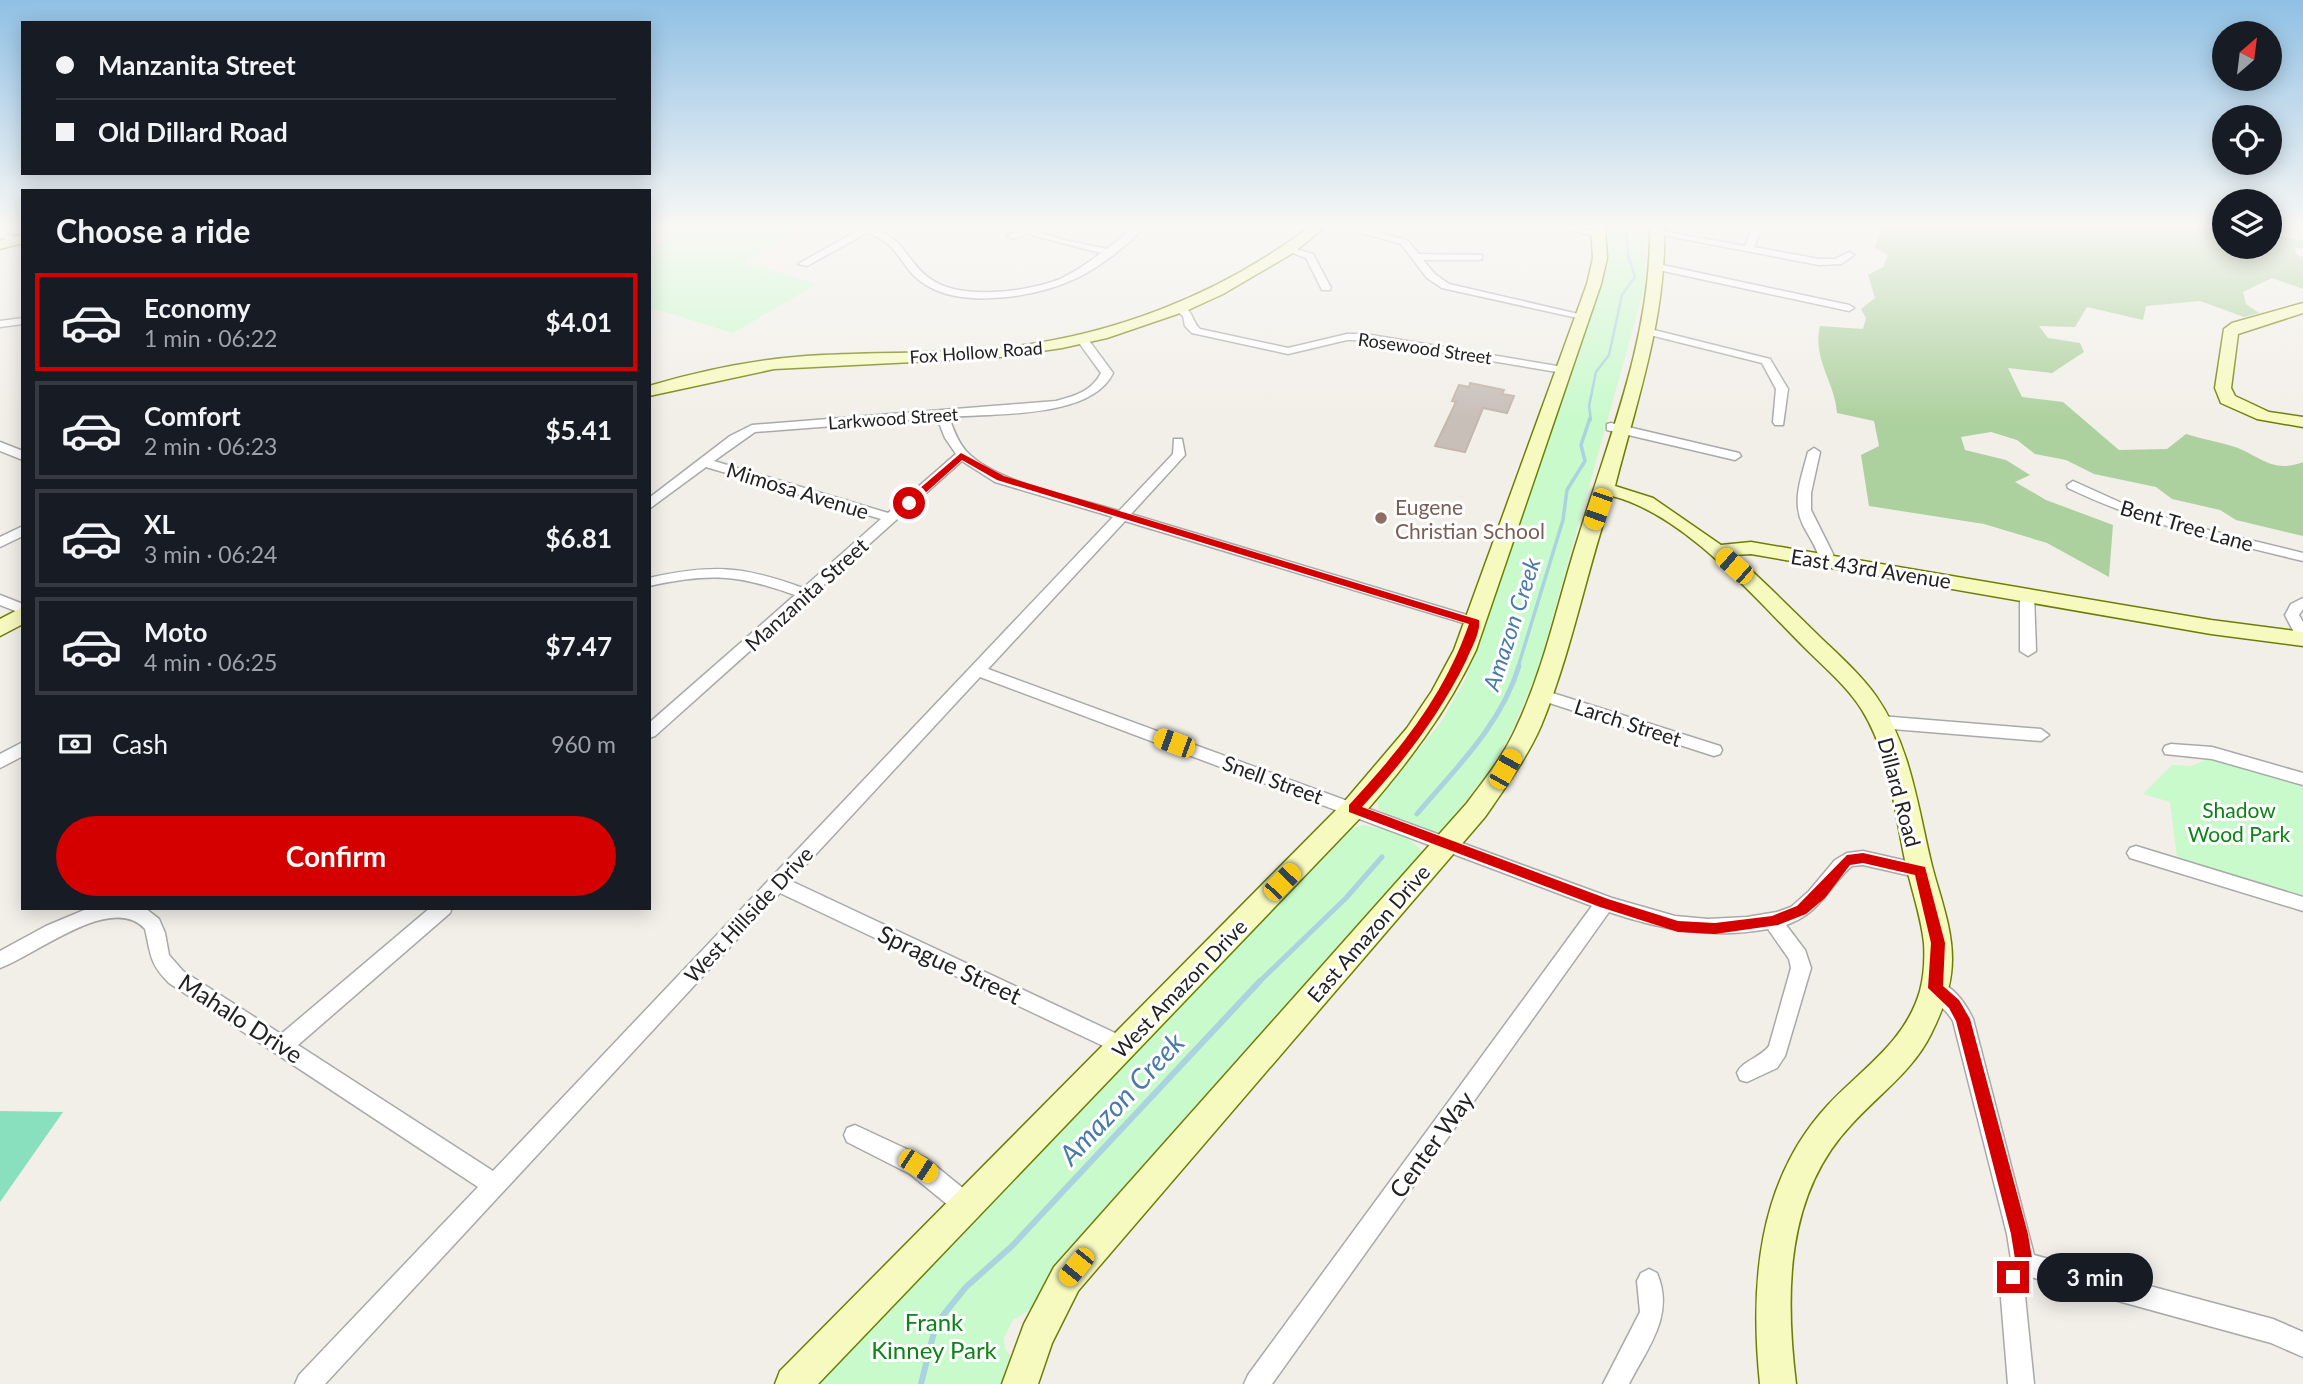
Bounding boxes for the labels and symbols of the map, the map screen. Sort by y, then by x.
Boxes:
north arrow [2212,21,2282,91]
street label: Rosewood Street [1357,328,1494,368]
street label: Fox Hollow Road [909,336,1043,368]
street label: Larkwood Street [827,402,959,434]
street label: Mimosa Avenue [724,457,872,523]
car [1582,486,1615,532]
route start [893,487,925,519]
place label: Eugene Christian School [1395,494,1545,543]
street label: Bent Tree Lane [2118,494,2256,556]
marker: Eugene Christian School [1373,510,1389,526]
street label: Manzanita Street [739,532,873,656]
street label: East 43rd Avenue [1789,543,1953,593]
car [1712,544,1757,588]
water label: Amazon Creek [1476,553,1546,695]
street label: Larch Street [1571,693,1685,751]
car [1151,726,1198,760]
street label: Dillard Road [1873,735,1927,849]
car [1486,746,1525,792]
street label: Snell Street [1220,749,1327,809]
park label: Shadow Wood Park [2188,797,2291,846]
street label: West Hillside Drive [679,841,817,987]
street label: East Amazon Drive [1301,859,1435,1007]
car [1260,860,1305,904]
street label: West Amazon Drive [1106,913,1252,1063]
street label: Sprague Street [874,918,1027,1010]
street label: Mahalo Drive [174,967,308,1069]
water label: Amazon Creek [1051,1024,1191,1172]
street label: Center Way [1383,1085,1480,1203]
car [895,1146,942,1186]
car [1055,1244,1098,1290]
callout: 3 min [2038,1252,2153,1302]
route end [1997,1261,2029,1293]
park label: Frank Kinney Park [871,1307,998,1364]

